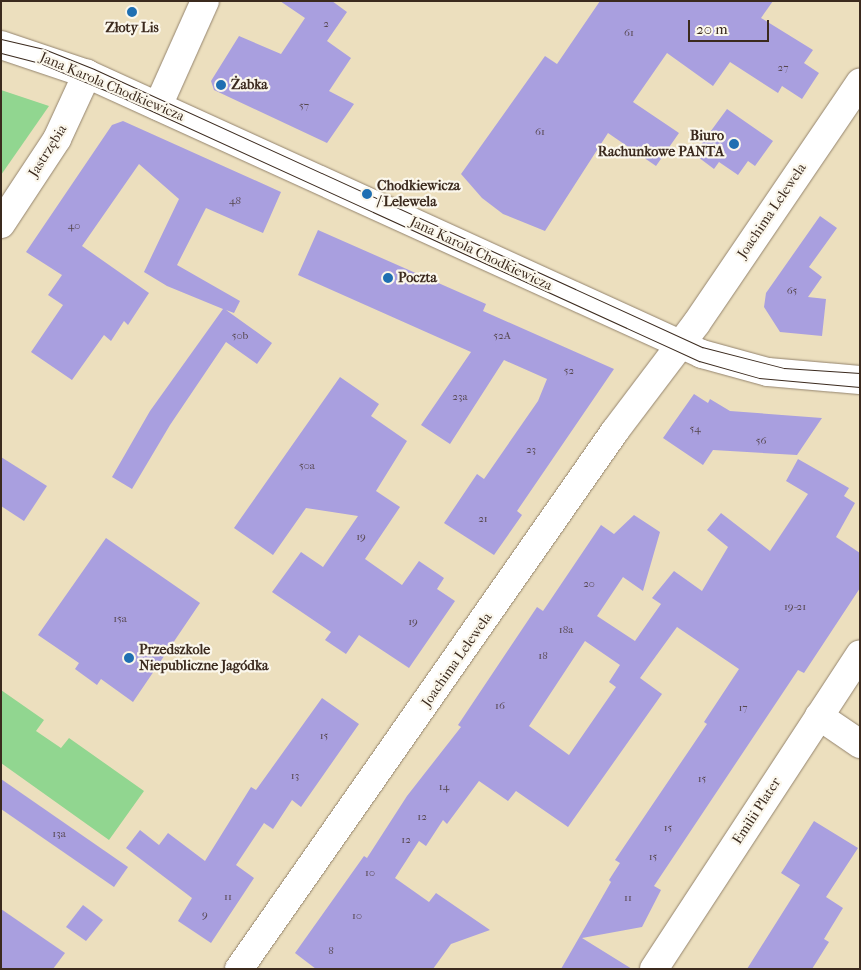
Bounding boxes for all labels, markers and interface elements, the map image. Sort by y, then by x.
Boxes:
marker: Złoty Lis [126,6,138,18]
scale bar [691,10,772,42]
house number: 2 [323,17,329,31]
place label: Złoty Lis [105,20,159,36]
text: 20 m [696,20,728,38]
house number: 61 [624,26,634,40]
street label: Jana Karola Chodkiewicza [37,49,187,125]
house number: 27 [778,61,788,75]
place label: Żabka [231,77,268,93]
marker: Żabka [215,79,227,91]
house number: 57 [299,99,309,113]
street label: Jastrzębia [25,122,71,180]
house number: 61 [535,125,545,139]
place label: Biuro Rachunkowe PANTA [598,128,724,160]
marker: Biuro Rachunkowe PANTA [728,138,740,150]
street label: Joachima Lelewela [734,160,810,262]
place label: Chodkiewicza / Lelewela [377,178,460,210]
marker: Chodkiewicza / Lelewela [361,188,373,200]
house number: 48 [229,194,241,208]
street label: Jana Karola Chodkiewicza [407,214,555,294]
house number: 40 [68,219,80,233]
place label: Poczta [398,270,437,286]
marker: Poczta [382,272,394,284]
house number: 65 [787,284,797,298]
house number: 50b [232,329,248,343]
house number: 52A [493,329,511,343]
house number: 52 [564,364,574,378]
house number: 23a [452,390,468,404]
house number: 54 [689,422,701,436]
house number: 56 [756,434,766,448]
house number: 23 [526,443,536,457]
house number: 50a [299,459,315,473]
house number: 21 [478,512,488,526]
house number: 19 [356,530,366,544]
house number: 20 [583,577,595,591]
house number: 19-21 [784,600,806,614]
street label: Joachima Lelewela [418,610,496,710]
house number: 15a [113,612,127,626]
house number: 19 [408,615,418,629]
house number: 18a [559,623,573,637]
place label: Przedszkole Niepubliczne Jagódka [139,642,269,674]
house number: 18 [538,649,548,663]
marker: Przedszkole Niepubliczne Jagódka [123,652,135,664]
house number: 16 [495,699,505,713]
house number: 17 [738,701,748,715]
house number: 15 [320,729,328,743]
house number: 13 [291,769,299,783]
house number: 15 [698,772,706,786]
street label: Emilii Plater [729,774,785,848]
house number: 14 [439,780,449,794]
house number: 12 [417,810,427,824]
house number: 15 [664,821,672,835]
house number: 13a [52,827,66,841]
house number: 12 [401,833,411,847]
house number: 15 [649,850,657,864]
house number: 10 [365,866,375,880]
house number: 11 [224,890,232,904]
house number: 11 [624,891,632,905]
house number: 9 [202,908,208,922]
house number: 10 [352,909,362,923]
house number: 8 [328,944,334,958]

